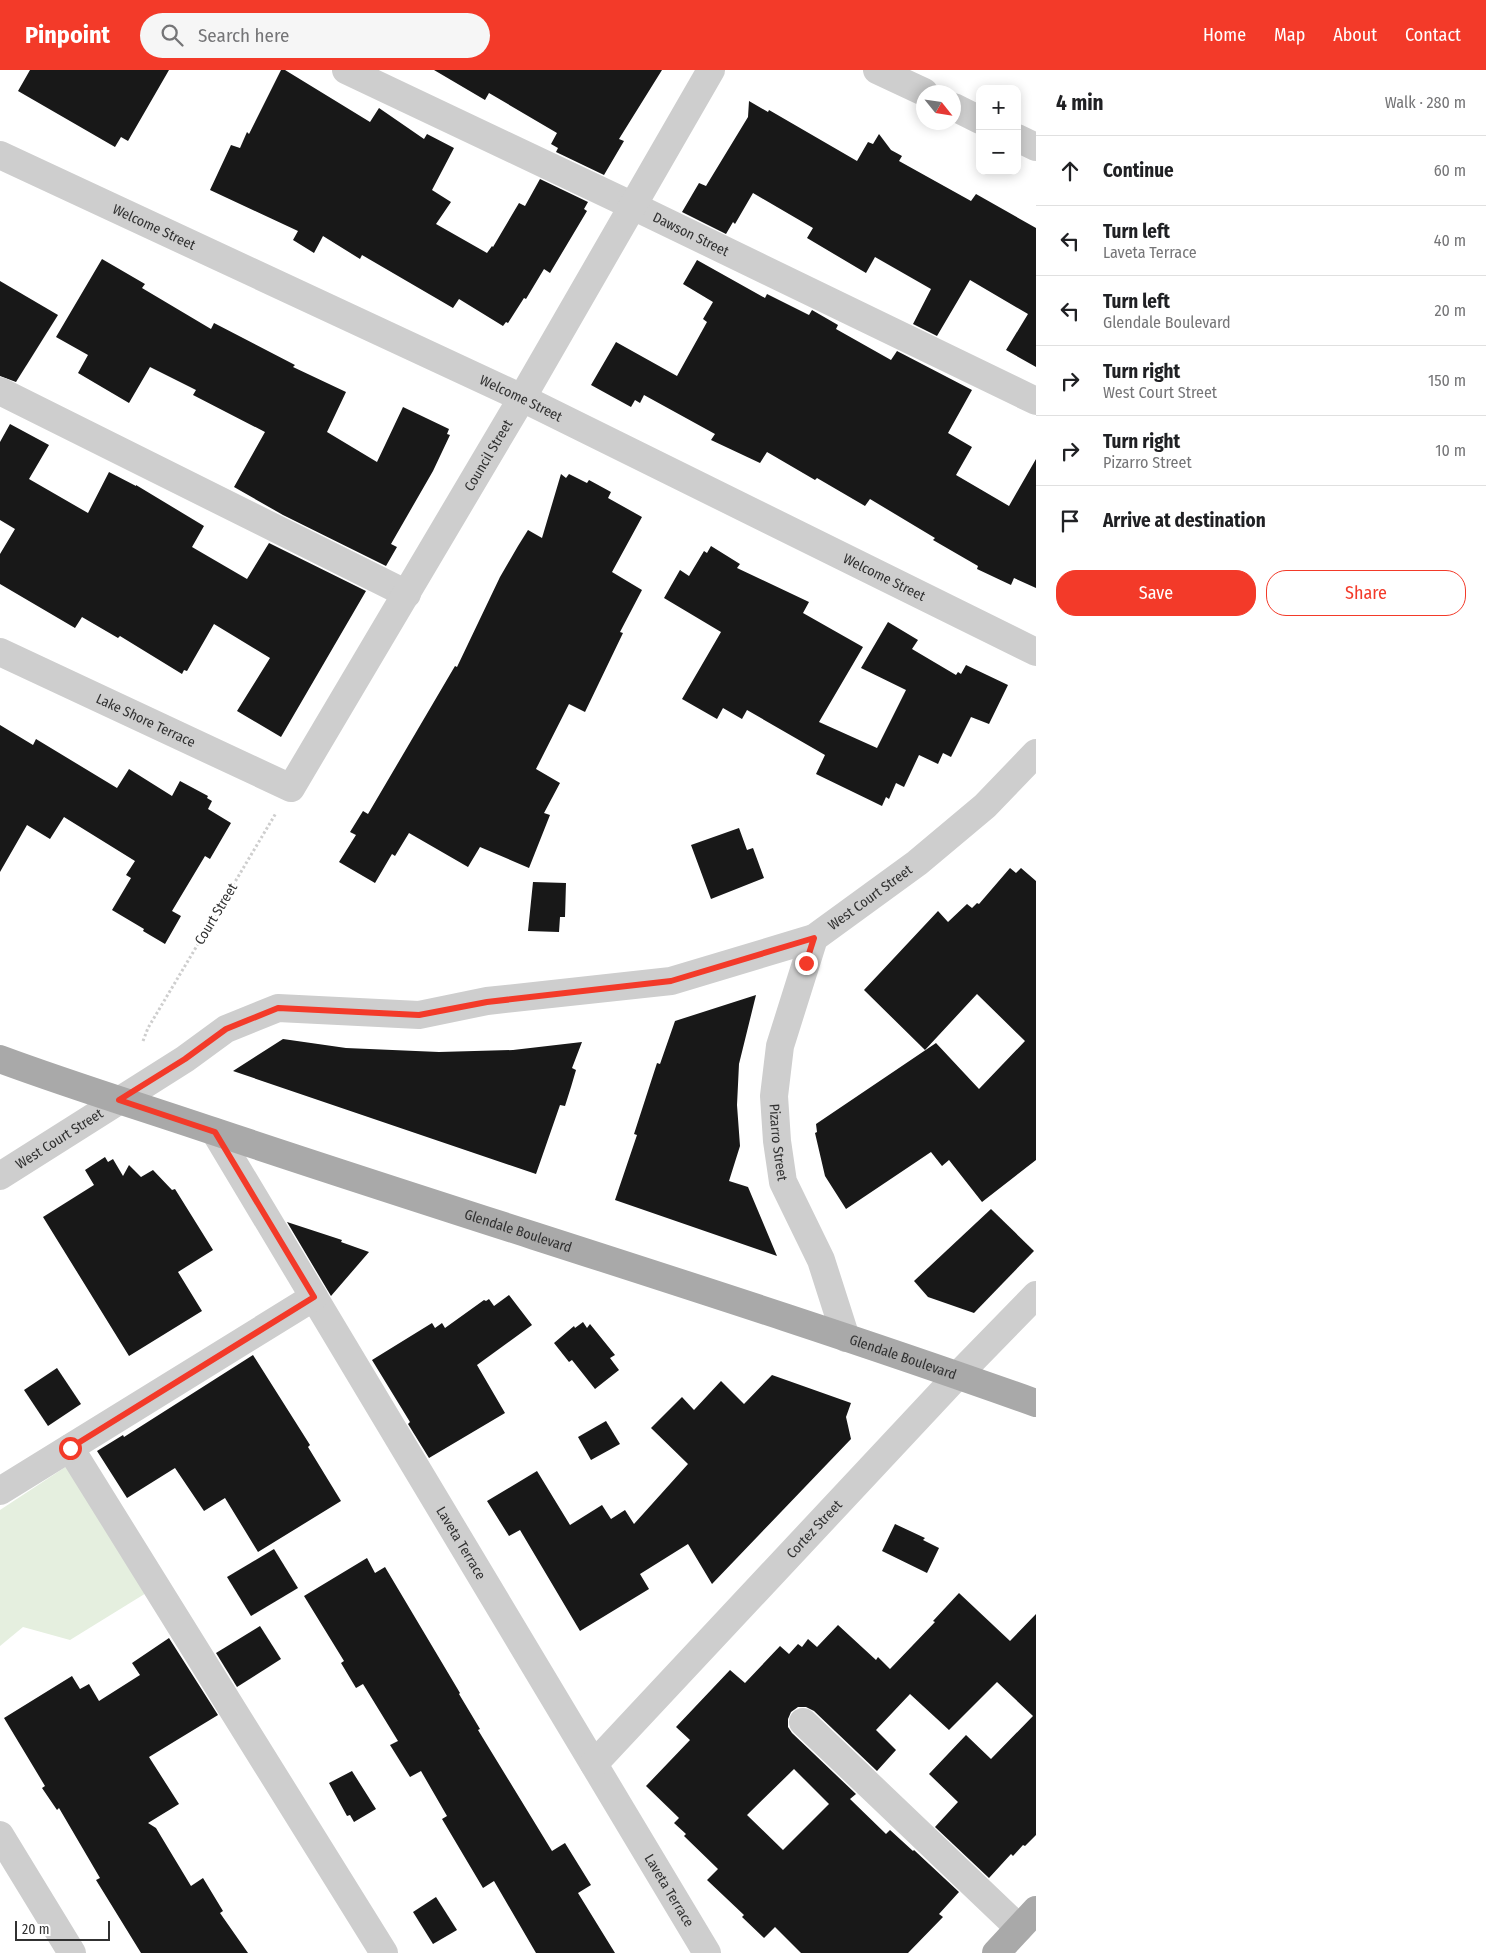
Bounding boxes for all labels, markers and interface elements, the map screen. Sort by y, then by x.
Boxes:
search box [140,13,490,58]
text: Pinpoint [25,21,110,49]
icon: search [158,21,186,49]
text: Search here [198,24,289,47]
text: Home [1203,24,1246,46]
text: Map [1274,24,1305,46]
text: About [1333,24,1377,46]
text: Contact [1405,24,1461,46]
north arrow [916,85,961,130]
map controls [976,85,1021,175]
button: + [976,85,1021,130]
text: 4 min [1056,90,1104,116]
text: Walk · 280 m [1385,93,1466,112]
button: − [976,130,1021,175]
icon: ahead [1056,157,1084,185]
text: Continue [1103,159,1174,182]
text: 60 m [1434,161,1466,180]
street label: Welcome Street [110,200,199,254]
street label: Dawson Street [650,208,732,260]
text: Turn left [1103,220,1170,243]
icon: left [1056,227,1084,255]
text: 40 m [1434,231,1466,250]
text: Laveta Terrace [1103,243,1197,262]
text: Turn left [1103,290,1170,313]
icon: left [1056,297,1084,325]
text: 20 m [1435,301,1466,320]
text: Glendale Boulevard [1103,313,1231,332]
text: Turn right [1103,360,1180,383]
icon: right [1056,367,1084,395]
street label: Welcome Street [477,371,566,425]
text: 150 m [1428,371,1466,390]
text: West Court Street [1103,383,1217,402]
street label: Council Street [460,416,516,494]
text: Turn right [1103,430,1180,453]
icon: right [1056,437,1084,465]
text: 10 m [1435,441,1466,460]
text: Pizarro Street [1103,453,1192,472]
icon: arrive [1056,507,1084,535]
text: Arrive at destination [1103,509,1266,532]
street label: Welcome Street [841,550,929,605]
button: Save [1056,570,1256,616]
button: Share [1266,570,1466,616]
street label: Lake Shore Terrace [94,690,198,751]
street label: West Court Street [825,861,916,934]
street label: Court Street [191,880,241,948]
route end [795,952,818,975]
street label: Pizarro Street [766,1103,791,1182]
street label: West Court Street [12,1104,106,1172]
street label: Glendale Boulevard [462,1205,574,1256]
street label: Glendale Boulevard [847,1331,959,1383]
route start [59,1437,82,1460]
street label: Cortez Street [783,1496,846,1562]
street label: Laveta Terrace [433,1503,490,1582]
street label: Laveta Terrace [641,1851,698,1930]
scale bar [15,1918,110,1941]
text: 20 m [22,1921,50,1938]

